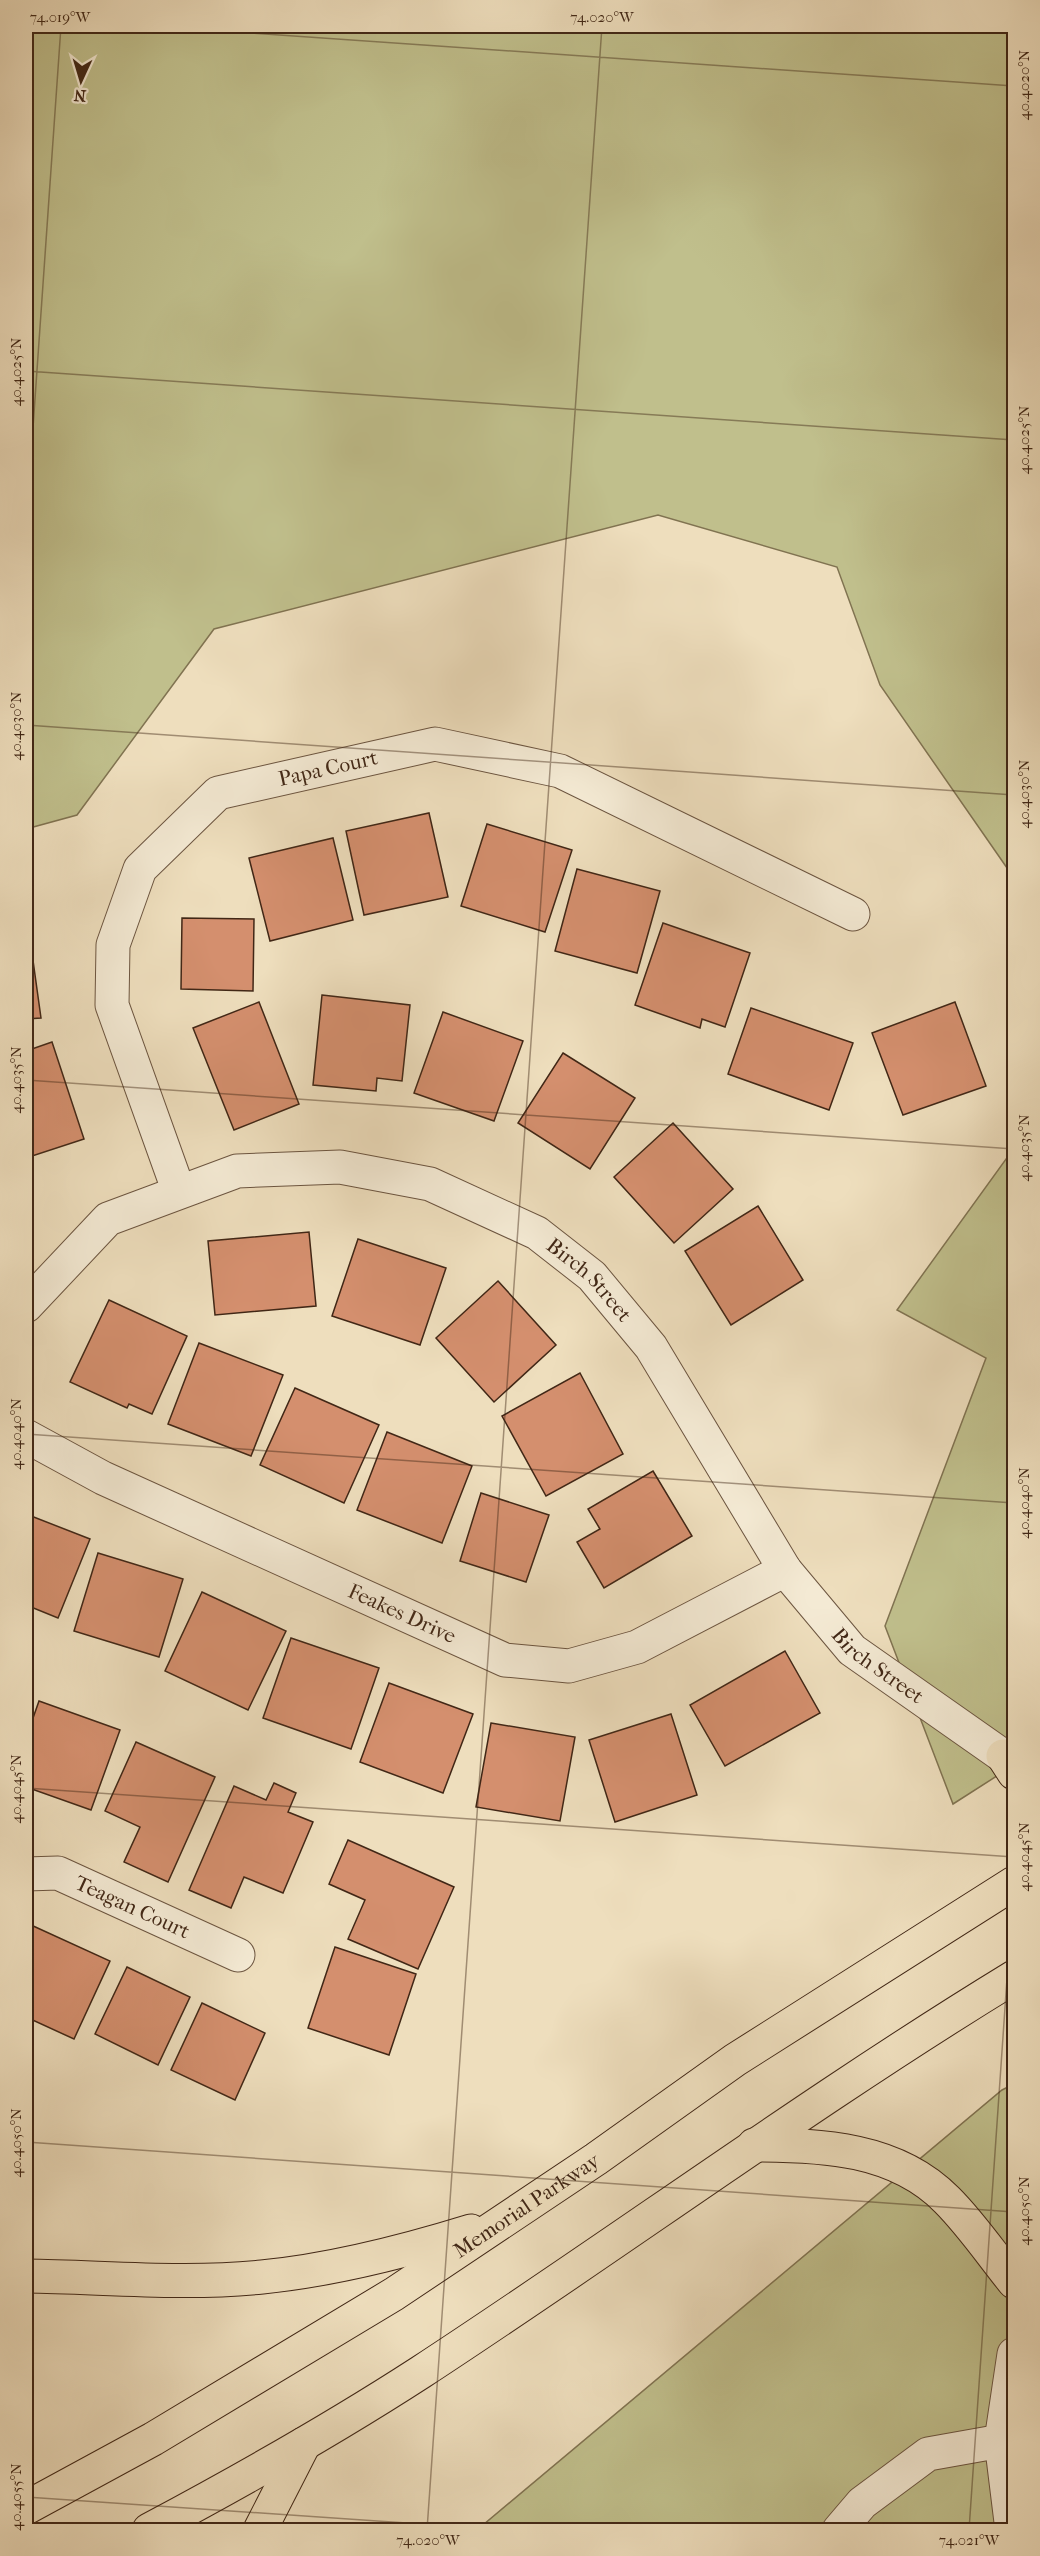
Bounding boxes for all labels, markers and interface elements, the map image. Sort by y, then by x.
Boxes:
text: 74.019°W [30,8,92,26]
text: 74.020°W [570,8,635,26]
text: 40.4020°N [1015,49,1033,120]
north arrow [51,51,111,111]
text: N [72,86,87,105]
text: 40.4025°N [7,337,25,406]
text: 40.4025°N [1015,405,1033,474]
text: 40.4030°N [7,691,25,760]
street label: Papa Court [276,745,380,791]
text: 40.4030°N [1015,759,1033,828]
text: 40.4035°N [7,1046,25,1114]
text: 40.4035°N [1015,1114,1033,1182]
street label: Birch Street [542,1233,637,1327]
text: 40.4040°N [7,1398,25,1470]
text: 40.4040°N [1015,1467,1033,1539]
street label: Feakes Drive [344,1579,460,1648]
street label: Birch Street [827,1623,929,1709]
text: 40.4045°N [7,1754,25,1824]
text: 40.4045°N [1015,1822,1033,1892]
street label: Teagan Court [72,1871,194,1944]
text: 40.4050°N [7,2108,25,2178]
street label: Memorial Parkway [449,2148,604,2263]
text: 40.4050°N [1015,2176,1033,2246]
text: 40.4055°N [7,2463,25,2531]
text: 74.020°W [396,2531,461,2549]
text: 74.021°W [939,2531,1001,2549]

